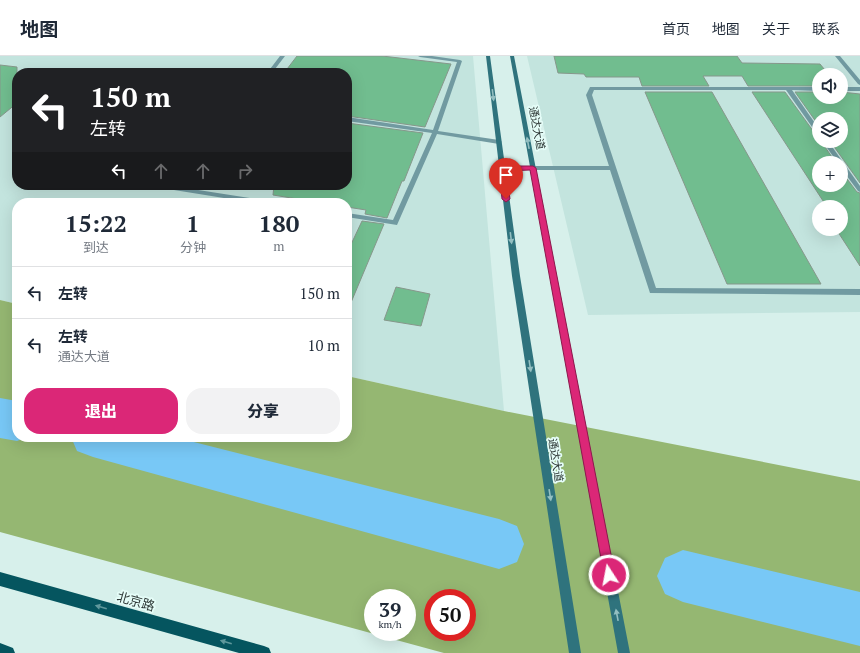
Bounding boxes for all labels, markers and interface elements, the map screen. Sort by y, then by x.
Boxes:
text: 地图 [20,16,58,41]
text: 首页 [662,19,690,38]
text: 地图 [712,19,740,38]
text: 关于 [762,19,790,38]
text: 联系 [812,19,840,38]
map controls [812,68,848,236]
button: sound [812,68,848,104]
text: 150 m [90,78,171,115]
icon: left [24,84,76,136]
one-way arrow [490,89,496,101]
street label: 通达大道 [526,105,548,151]
button: layers [812,112,848,148]
text: 左转 [90,116,126,140]
one-way arrow [525,137,531,149]
button: + [812,156,848,192]
pin [489,158,523,199]
icon: left [108,160,130,182]
icon: ahead [150,160,172,182]
icon: ahead [192,160,214,182]
icon: right [234,160,256,182]
icon: arrive [495,164,517,186]
button: − [812,200,848,236]
text: 15:22 [65,207,127,239]
text: 1 [186,207,200,239]
text: 180 [259,207,299,239]
one-way arrow [508,231,514,244]
text: m [273,237,285,255]
text: 到达 [83,238,109,256]
text: 分钟 [180,238,206,256]
icon: left [24,282,46,304]
text: 左转 [58,283,88,303]
text: 150 m [299,283,340,303]
text: 左转 [58,326,88,346]
icon: left [24,334,46,356]
text: 10 m [307,335,340,355]
text: 通达大道 [58,347,110,365]
one-way arrow [527,360,533,372]
button: 退出 [24,388,178,434]
button: 分享 [186,388,340,434]
street label: 通达大道 [546,437,566,483]
one-way arrow [547,489,553,501]
position arrow [588,554,630,596]
street label: 北京路 [115,587,157,615]
speed limit sign: 50 [424,589,476,641]
text: 39 [379,596,401,623]
one-way arrow [95,604,107,610]
one-way arrow [614,609,620,621]
text: km/h [378,618,402,631]
one-way arrow [220,639,232,645]

